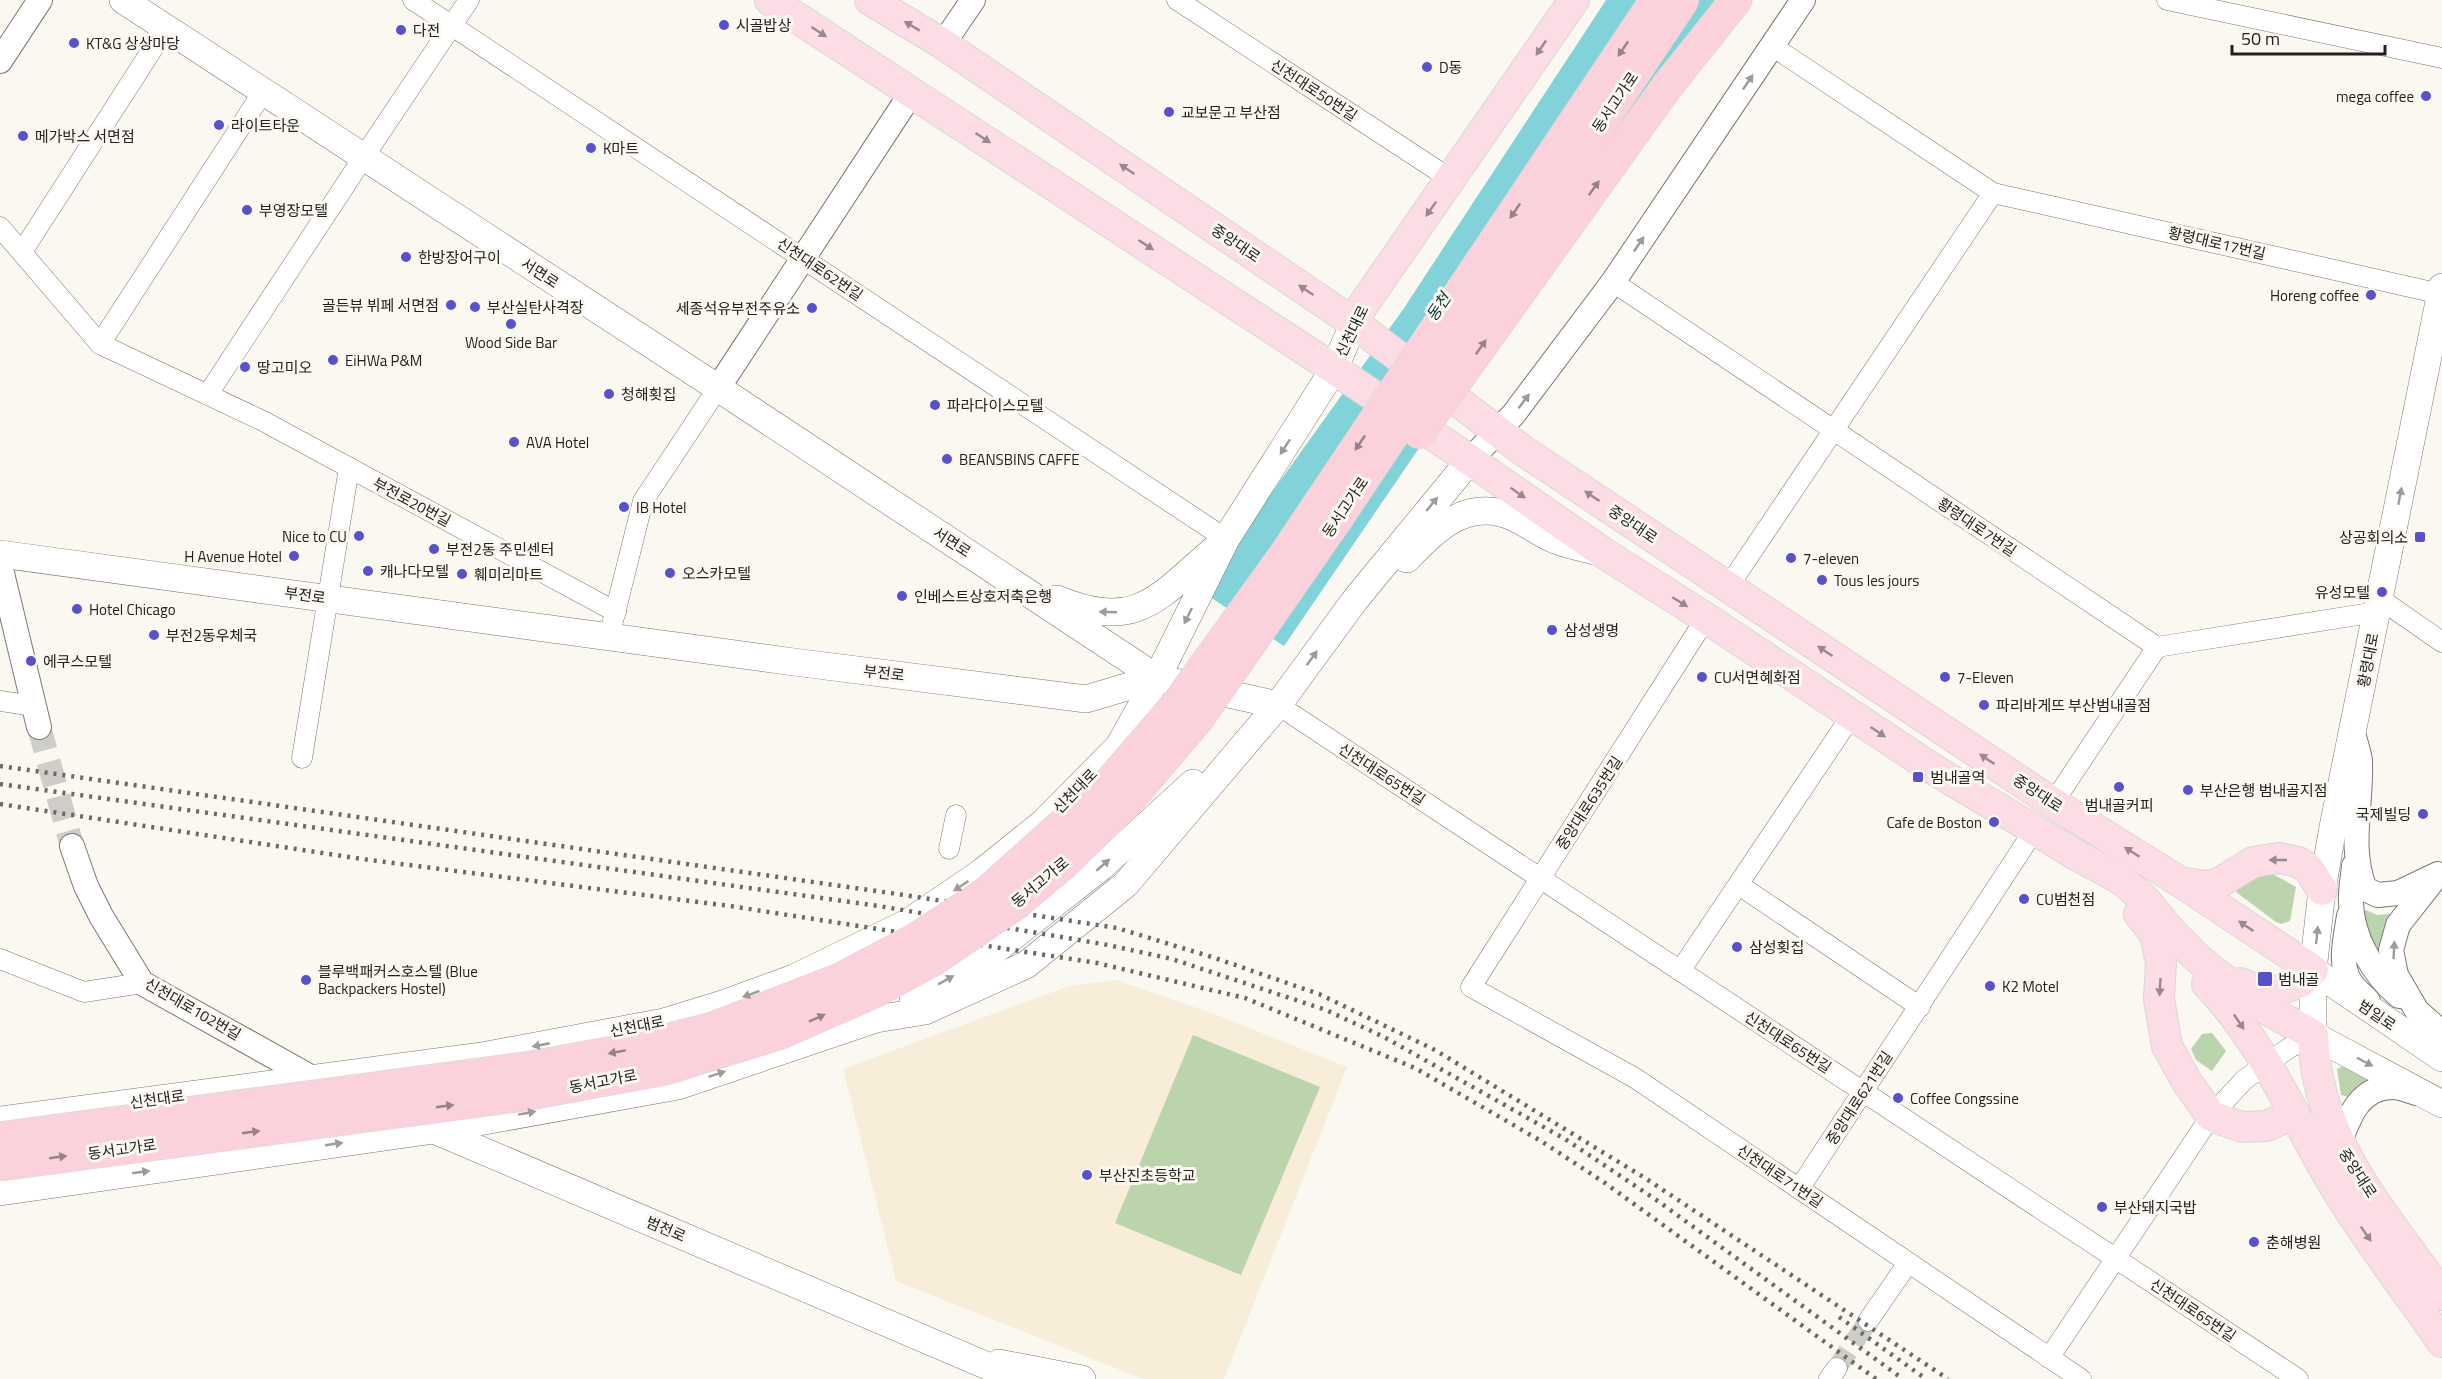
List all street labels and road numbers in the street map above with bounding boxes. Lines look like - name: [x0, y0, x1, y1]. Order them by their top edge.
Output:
- street label: 신천대로50번길: [1266, 53, 1362, 127]
- street label: 동서고가로: [1586, 67, 1644, 137]
- street label: 중앙대로: [1207, 218, 1265, 268]
- street label: 황령대로17번길: [2166, 221, 2268, 265]
- street label: 신천대로62번길: [772, 232, 868, 306]
- street label: 서면로: [516, 252, 564, 294]
- street label: 신천대로: [1330, 301, 1374, 361]
- street label: 부전로20번길: [369, 472, 455, 532]
- street label: 동서고가로: [1316, 472, 1374, 542]
- street label: 황령대로7번길: [1933, 492, 2021, 562]
- street label: 중앙대로: [1604, 499, 1662, 549]
- street label: 서면로: [928, 521, 976, 563]
- street label: 부전로: [283, 581, 327, 609]
- street label: 황령대로: [2351, 631, 2385, 689]
- street label: 부전로: [862, 659, 906, 687]
- street label: 신천대로65번길: [1334, 737, 1430, 811]
- street label: 중앙대로635번길: [1550, 751, 1628, 855]
- street label: 신천대로: [1048, 763, 1102, 819]
- street label: 중앙대로: [2009, 768, 2067, 818]
- street label: 동서고가로: [1006, 851, 1074, 913]
- street label: 신천대로102번길: [140, 972, 246, 1046]
- street label: 범일로: [2353, 994, 2401, 1036]
- street label: 신천대로65번길: [1740, 1005, 1836, 1079]
- street label: 신천대로: [608, 1009, 666, 1043]
- street label: 중앙대로621번길: [1820, 1046, 1898, 1150]
- street label: 동서고가로: [567, 1063, 639, 1099]
- street label: 신천대로: [128, 1084, 186, 1114]
- street label: 동서고가로: [86, 1133, 158, 1165]
- street label: 신천대로71번길: [1732, 1139, 1828, 1213]
- street label: 중앙대로: [2333, 1144, 2383, 1202]
- street label: 범천로: [642, 1210, 690, 1248]
- street label: 신천대로65번길: [2145, 1273, 2241, 1347]

